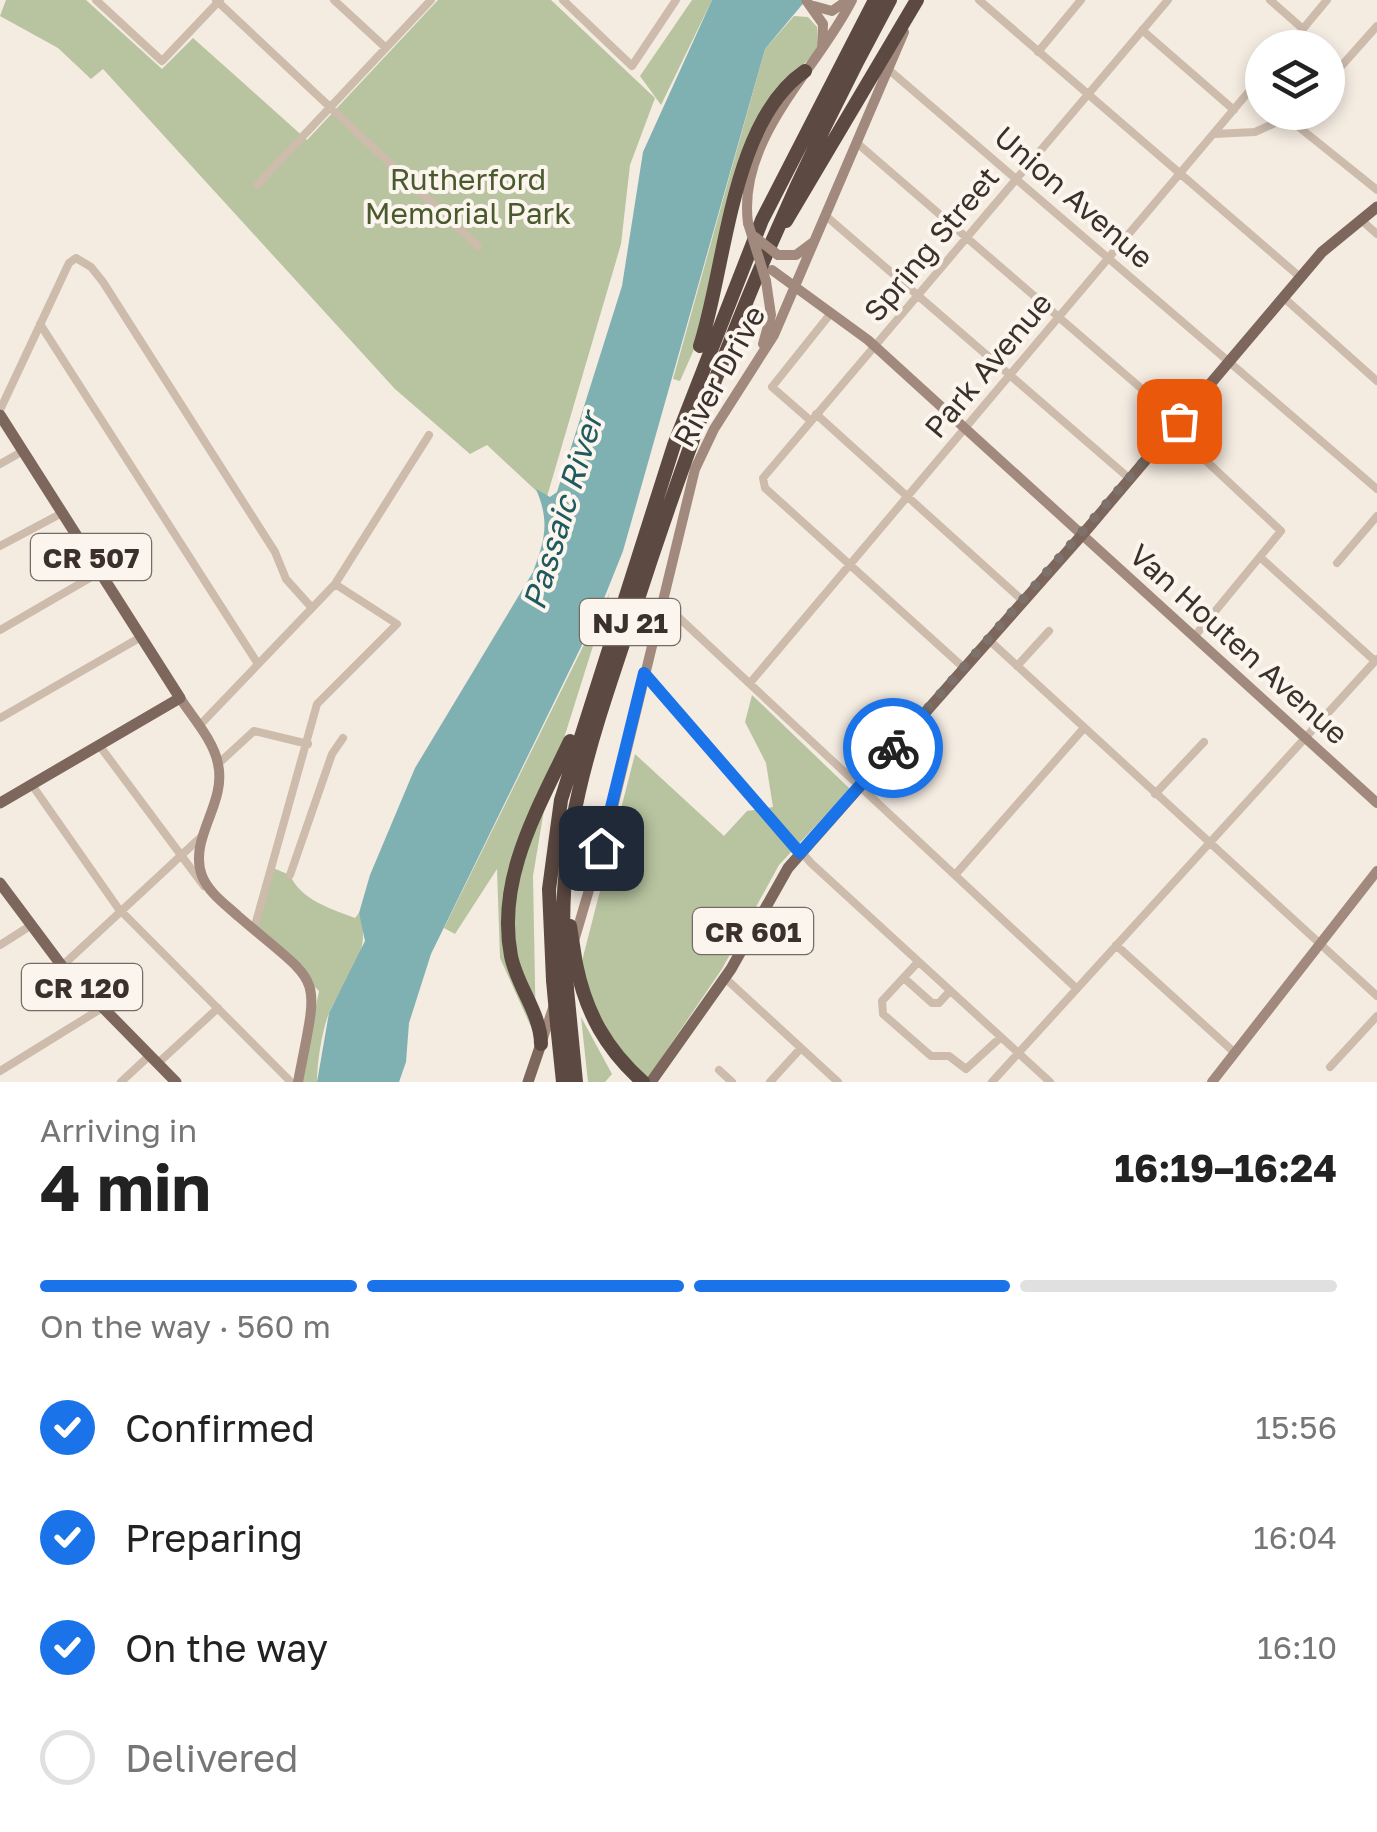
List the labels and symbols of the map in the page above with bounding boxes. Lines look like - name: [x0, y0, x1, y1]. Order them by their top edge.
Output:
- street label: Union Avenue: [987, 118, 1161, 276]
- street label: Spring Street: [856, 159, 1006, 329]
- park label: Rutherford Memorial Park: [365, 161, 571, 231]
- street label: Park Avenue: [917, 285, 1059, 445]
- street label: River Drive: [666, 299, 772, 453]
- pin: [1137, 379, 1222, 464]
- water label: Passaic River: [514, 404, 611, 614]
- road number: CR 507: [31, 534, 151, 580]
- street label: Van Houten Avenue: [1122, 536, 1356, 752]
- road number: NJ 21: [580, 599, 680, 645]
- courier: [843, 698, 943, 798]
- pin: [559, 806, 644, 891]
- road number: CR 601: [693, 908, 813, 954]
- road number: CR 120: [22, 964, 142, 1010]

